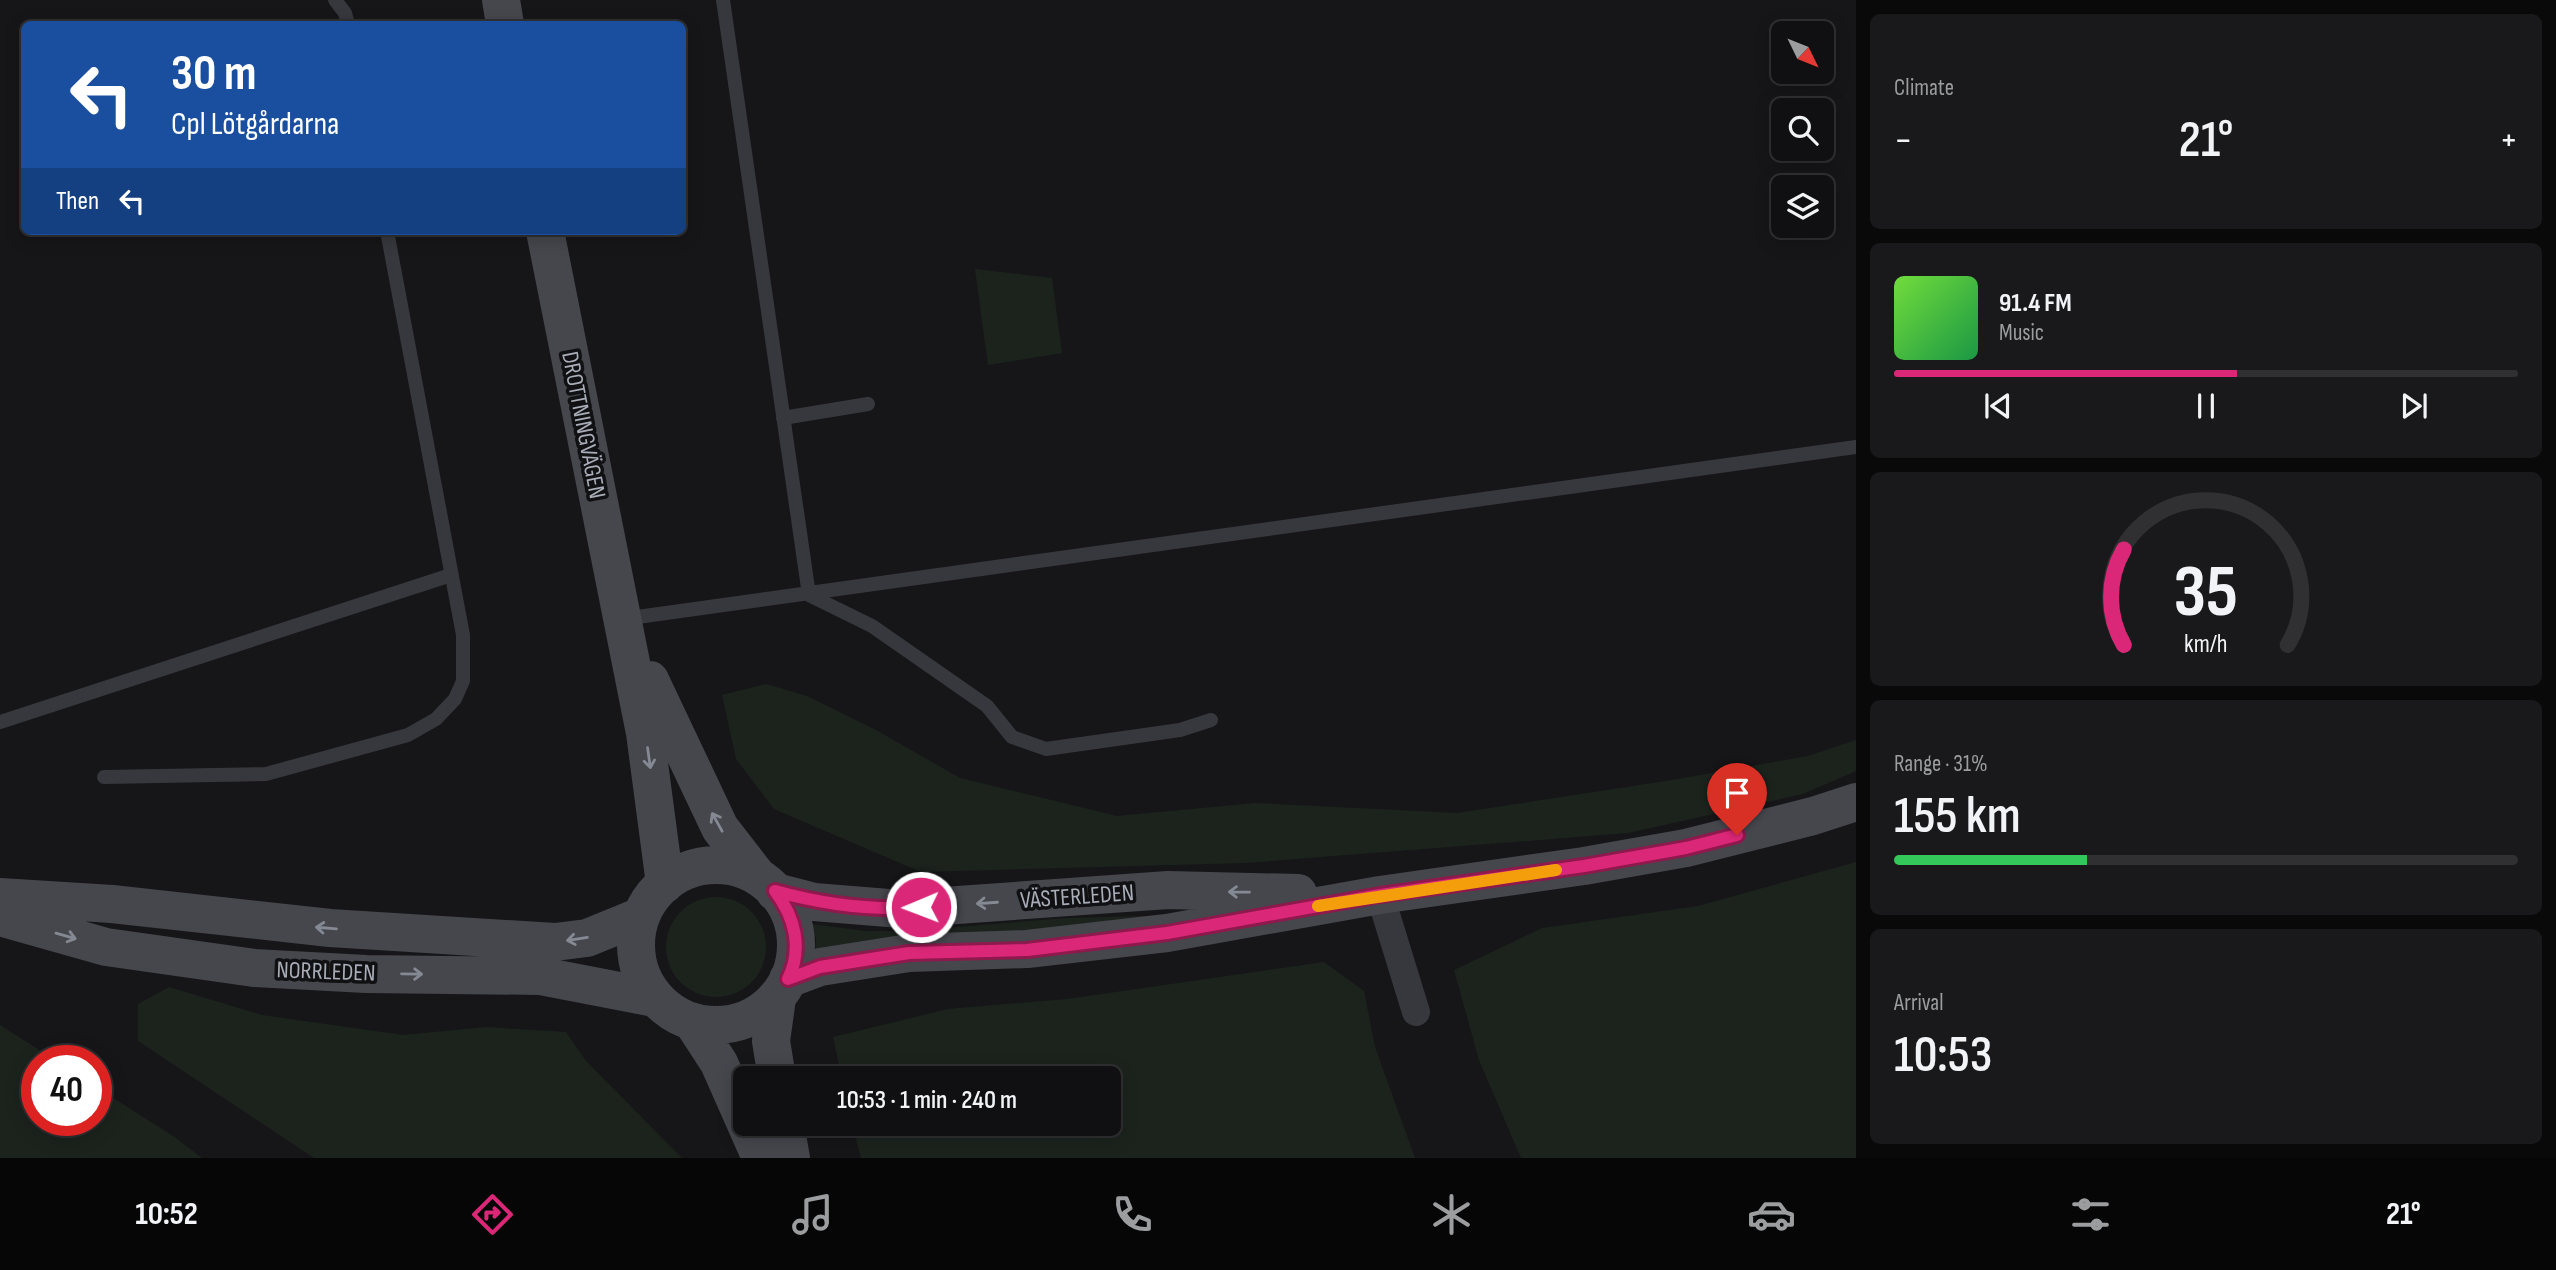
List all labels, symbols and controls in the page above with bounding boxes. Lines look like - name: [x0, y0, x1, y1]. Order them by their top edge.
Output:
- north arrow: [1771, 21, 1834, 84]
- map controls: [1771, 21, 1834, 238]
- text: 30 m: [171, 45, 256, 104]
- icon: left: [56, 49, 147, 140]
- text: Climate: [1894, 74, 1954, 102]
- button: search: [1771, 98, 1834, 161]
- text: Cpl Lötgårdarna: [171, 105, 339, 144]
- text: 21°: [2179, 109, 2233, 172]
- text: −: [1894, 118, 1913, 163]
- text: +: [2499, 118, 2518, 163]
- button: layers: [1771, 175, 1834, 238]
- icon: left: [113, 182, 151, 220]
- text: Then: [56, 186, 99, 217]
- text: 91.4 FM: [1999, 288, 2072, 319]
- text: Music: [1999, 319, 2044, 347]
- street label: DROTTNINGVÄGEN: [555, 349, 612, 501]
- icon: previous: [1979, 387, 2017, 425]
- icon: pause: [2187, 387, 2225, 425]
- icon: next: [2395, 387, 2433, 425]
- text: 35: [2174, 549, 2238, 637]
- text: km/h: [2184, 629, 2228, 660]
- one-way arrow: [643, 747, 656, 769]
- text: Range · 31%: [1894, 750, 1988, 778]
- pin: [1707, 763, 1767, 835]
- icon: arrive: [1718, 774, 1756, 812]
- text: 155 km: [1894, 785, 2021, 848]
- one-way arrow: [710, 812, 724, 833]
- position arrow: [884, 870, 958, 944]
- street label: VÄSTERLEDEN: [1019, 878, 1135, 915]
- one-way arrow: [1227, 885, 1250, 898]
- one-way arrow: [976, 897, 999, 910]
- one-way arrow: [315, 921, 338, 934]
- one-way arrow: [54, 930, 76, 943]
- one-way arrow: [567, 933, 589, 946]
- street label: NORRLEDEN: [276, 955, 376, 988]
- one-way arrow: [401, 967, 424, 981]
- text: Arrival: [1894, 989, 1943, 1017]
- text: 10:53: [1894, 1024, 1992, 1087]
- speed limit sign: 40: [21, 1045, 112, 1136]
- text: 10:53 · 1 min · 240 m: [837, 1085, 1017, 1116]
- icon: directions: [468, 1190, 517, 1239]
- icon: music: [788, 1190, 837, 1239]
- icon: phone: [1108, 1190, 1157, 1239]
- icon: climate: [1427, 1190, 1476, 1239]
- icon: car: [1747, 1190, 1796, 1239]
- icon: filters: [2066, 1190, 2115, 1239]
- text: 10:52: [135, 1195, 198, 1234]
- text: 21°: [2386, 1195, 2421, 1234]

